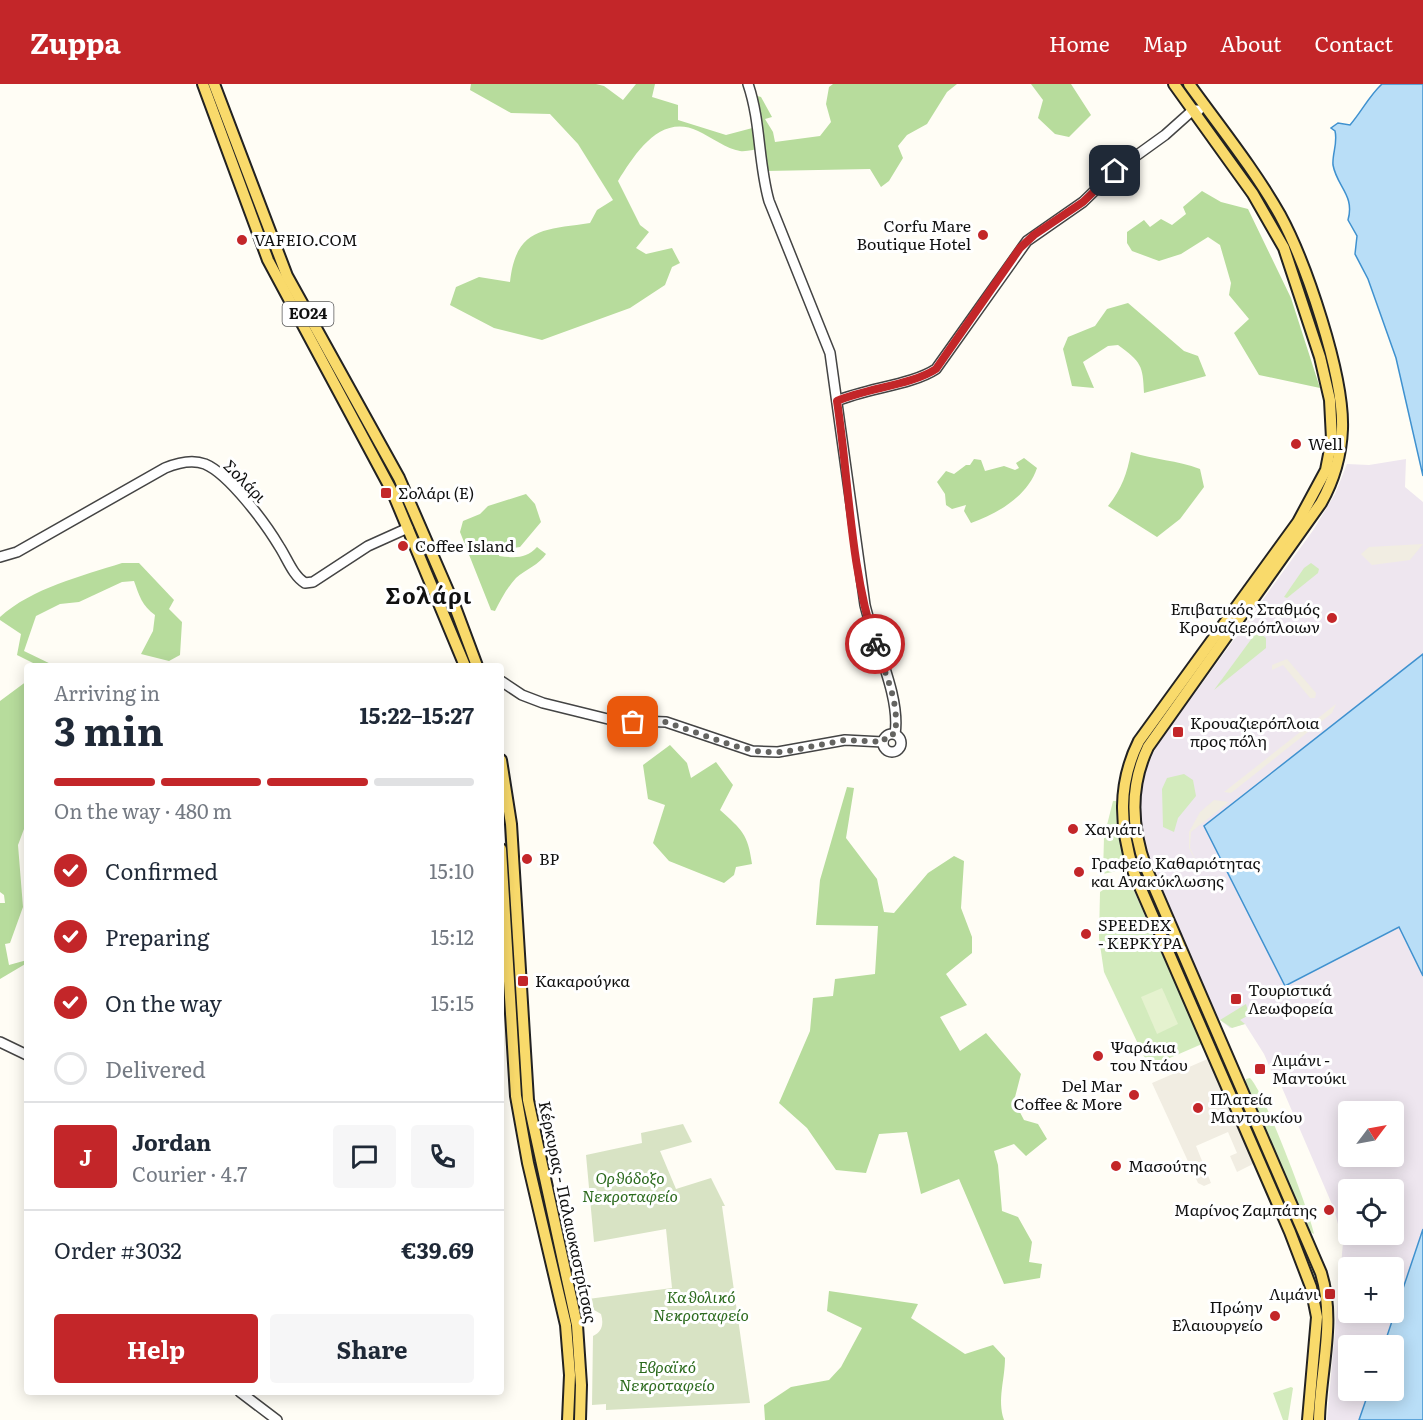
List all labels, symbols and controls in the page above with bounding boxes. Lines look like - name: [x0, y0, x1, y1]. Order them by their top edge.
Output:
- text: Zuppa: [30, 21, 121, 63]
- text: Home: [1049, 27, 1110, 58]
- text: Map: [1143, 27, 1187, 58]
- text: About: [1220, 27, 1282, 58]
- text: Contact: [1315, 27, 1393, 58]
- pin: [1089, 145, 1140, 196]
- icon: home: [1098, 154, 1131, 187]
- place label: Corfu Mare Boutique Hotel: [856, 213, 971, 255]
- place label: VAFEIO.COM: [254, 227, 357, 251]
- marker: Corfu Mare Boutique Hotel: [976, 228, 990, 242]
- marker: VAFEIO.COM: [235, 233, 249, 247]
- road number: ΕΟ24: [282, 302, 334, 326]
- place label: Well: [1308, 431, 1343, 455]
- marker: Well: [1289, 437, 1303, 451]
- street label: Σολάρι: [219, 453, 273, 507]
- place label: Σολάρι (E): [398, 480, 474, 504]
- marker: Σολάρι (E): [379, 486, 393, 500]
- place label: Coffee Island: [415, 533, 515, 557]
- marker: Coffee Island: [396, 539, 410, 553]
- district label: Σολάρι: [385, 578, 473, 611]
- place label: Επιβατικός Σταθμός Κρουαζιερόπλοιων: [1170, 596, 1320, 638]
- marker: Επιβατικός Σταθμός Κρουαζιερόπλοιων: [1325, 611, 1339, 625]
- courier: [845, 614, 905, 674]
- icon: bike: [859, 628, 892, 661]
- text: Arriving in: [54, 677, 160, 707]
- pin: [607, 696, 658, 747]
- text: 15:22–15:27: [359, 698, 474, 731]
- text: 3 min: [54, 700, 164, 758]
- icon: bag: [616, 705, 649, 738]
- place label: Κρουαζιερόπλοια προς πόλη: [1190, 710, 1320, 752]
- marker: Κρουαζιερόπλοια προς πόλη: [1171, 725, 1185, 739]
- text: On the way · 480 m: [54, 795, 232, 825]
- place label: Χαγιάτι: [1085, 816, 1142, 840]
- marker: Χαγιάτι: [1066, 822, 1080, 836]
- place label: BP: [539, 846, 560, 870]
- place label: Γραφείο Καθαριότητας και Ανακύκλωσης: [1091, 850, 1261, 892]
- marker: BP: [520, 852, 534, 866]
- icon: check: [54, 854, 87, 887]
- text: Confirmed: [105, 854, 218, 887]
- text: 15:10: [429, 855, 474, 885]
- marker: Γραφείο Καθαριότητας και Ανακύκλωσης: [1072, 865, 1086, 879]
- place label: SPEEDEX - ΚΕΡΚΥΡΑ: [1098, 912, 1183, 954]
- icon: check: [54, 920, 87, 953]
- text: Preparing: [105, 920, 209, 953]
- text: 15:12: [431, 921, 474, 951]
- marker: SPEEDEX - ΚΕΡΚΥΡΑ: [1079, 927, 1093, 941]
- place label: Κακαρούγκα: [535, 968, 630, 992]
- marker: Κακαρούγκα: [516, 974, 530, 988]
- place label: Τουριστικά Λεωφορεία: [1248, 977, 1333, 1019]
- icon: check: [54, 986, 87, 1019]
- text: On the way: [105, 986, 222, 1019]
- text: 15:15: [431, 987, 474, 1017]
- marker: Τουριστικά Λεωφορεία: [1229, 992, 1243, 1006]
- place label: Ψαράκια του Ντάου: [1110, 1034, 1188, 1076]
- place label: Λιμάνι - Μαντούκι: [1272, 1047, 1347, 1089]
- marker: Ψαράκια του Ντάου: [1091, 1049, 1105, 1063]
- text: Delivered: [105, 1052, 206, 1085]
- marker: Λιμάνι - Μαντούκι: [1253, 1062, 1267, 1076]
- place label: Del Mar Coffee & More: [1013, 1073, 1122, 1115]
- place label: Πλατεία Μαντουκίου: [1210, 1086, 1302, 1128]
- marker: Del Mar Coffee & More: [1127, 1088, 1141, 1102]
- street label: Κέρκυρας - Παλαιοκαστρίτσας: [534, 1099, 604, 1325]
- marker: Πλατεία Μαντουκίου: [1191, 1101, 1205, 1115]
- north arrow: [1338, 1101, 1404, 1167]
- map controls: [1338, 1101, 1404, 1401]
- text: Jordan: [132, 1125, 211, 1158]
- button: chat: [333, 1125, 396, 1188]
- button: phone: [411, 1125, 474, 1188]
- text: J: [79, 1140, 92, 1173]
- place label: Μασούτης: [1128, 1153, 1207, 1177]
- text: Courier · 4.7: [132, 1158, 247, 1188]
- marker: Μασούτης: [1109, 1159, 1123, 1173]
- park label: Ορθόδοξο Νεκροταφείο: [582, 1165, 678, 1207]
- button: locate: [1338, 1179, 1404, 1245]
- place label: Μαρίνος Ζαμπάτης: [1174, 1197, 1317, 1221]
- marker: Μαρίνος Ζαμπάτης: [1322, 1203, 1336, 1217]
- text: Order #3032: [54, 1233, 182, 1266]
- text: €39.69: [401, 1233, 474, 1266]
- button: +: [1338, 1257, 1404, 1323]
- place label: Λιμάνι: [1269, 1281, 1318, 1305]
- park label: Καθολικό Νεκροταφείο: [653, 1284, 749, 1326]
- marker: Λιμάνι: [1323, 1287, 1337, 1301]
- place label: Πρώην Ελαιουργείο: [1172, 1294, 1263, 1336]
- marker: Πρώην Ελαιουργείο: [1268, 1309, 1282, 1323]
- button: Help: [54, 1314, 258, 1383]
- button: Share: [270, 1314, 474, 1383]
- button: −: [1338, 1335, 1404, 1401]
- park label: Εβραϊκό Νεκροταφείο: [619, 1354, 715, 1396]

